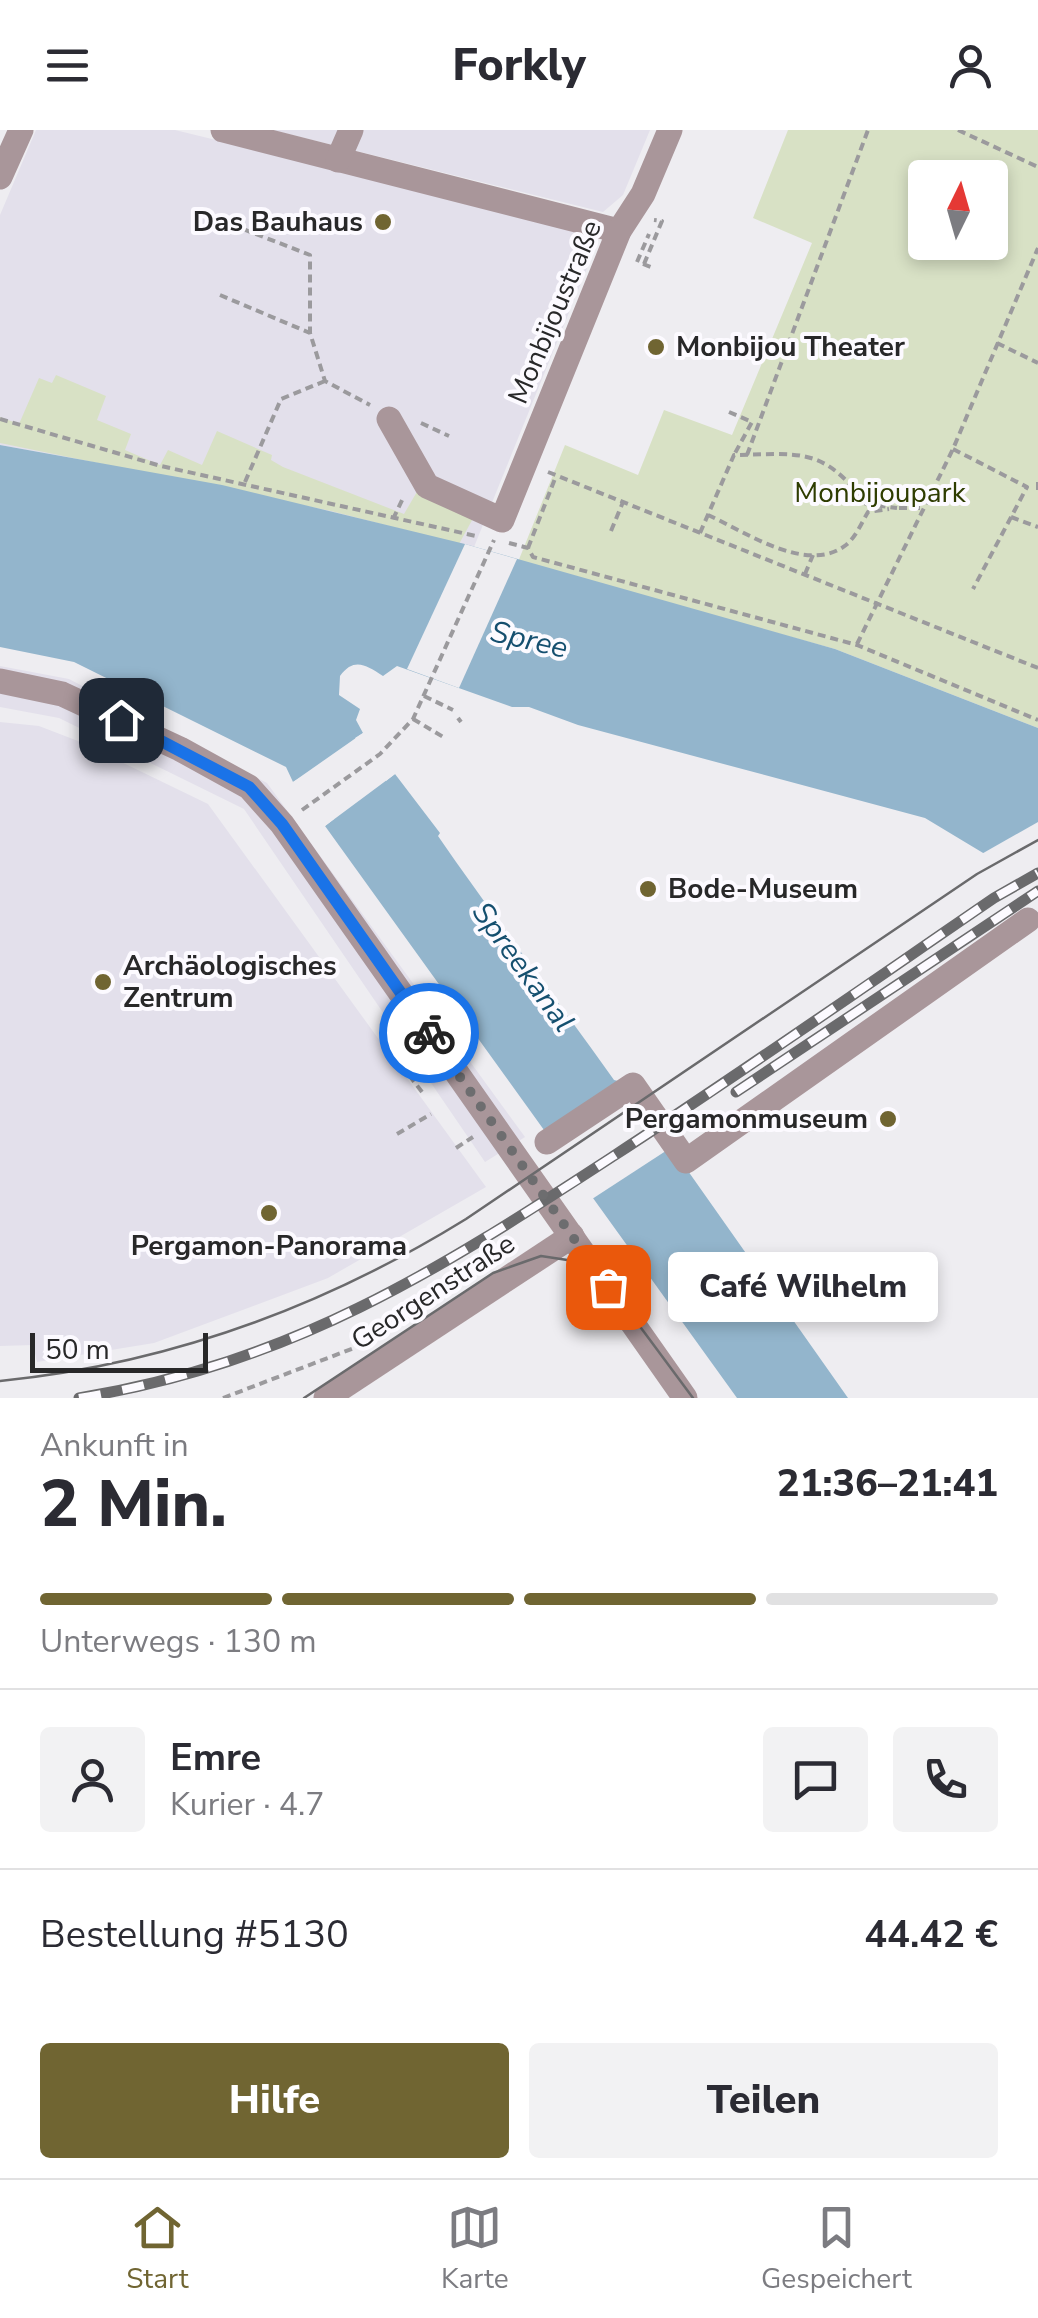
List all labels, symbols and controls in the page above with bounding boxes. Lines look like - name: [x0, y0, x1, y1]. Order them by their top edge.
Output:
- text: Forkly: [452, 35, 586, 96]
- icon: menu: [40, 38, 95, 93]
- icon: person: [943, 38, 998, 93]
- north arrow: [908, 160, 1008, 260]
- map controls: [908, 160, 1008, 260]
- place label: Das Bauhaus: [193, 203, 363, 241]
- marker: Das Bauhaus: [372, 211, 394, 233]
- street label: Monbijoustraße: [499, 214, 611, 410]
- place label: Monbijou Theater: [676, 328, 905, 366]
- marker: Monbijou Theater: [645, 336, 667, 358]
- park label: Monbijoupark: [794, 474, 967, 512]
- water label: Spree: [486, 611, 572, 669]
- pin: [79, 678, 164, 763]
- icon: home: [94, 693, 149, 748]
- place label: Bode-Museum: [668, 870, 858, 908]
- marker: Bode-Museum: [637, 878, 659, 900]
- water label: Spreekanal: [462, 894, 584, 1040]
- place label: Archäologisches Zentrum: [123, 947, 337, 1017]
- marker: Archäologisches Zentrum: [92, 971, 114, 993]
- courier: [379, 983, 479, 1083]
- icon: bike: [402, 1006, 457, 1061]
- place label: Pergamonmuseum: [625, 1100, 868, 1138]
- marker: Pergamonmuseum: [877, 1108, 899, 1130]
- marker: Pergamon-Panorama: [258, 1202, 280, 1224]
- street label: Georgenstraße: [344, 1225, 522, 1359]
- place label: Pergamon-Panorama: [131, 1227, 407, 1265]
- pin: [566, 1245, 651, 1330]
- callout: Café Wilhelm: [668, 1252, 938, 1322]
- icon: bag: [581, 1260, 636, 1315]
- text: Café Wilhelm: [699, 1265, 907, 1308]
- scale bar: [30, 1328, 208, 1372]
- text: 50 m: [45, 1331, 110, 1369]
- text: Ankunft in: [40, 1424, 189, 1467]
- text: 21:36–21:41: [777, 1458, 998, 1509]
- text: 2 Min.: [40, 1460, 227, 1549]
- text: Unterwegs · 130 m: [40, 1620, 317, 1663]
- button: person: [40, 1727, 145, 1832]
- button: chat: [763, 1727, 868, 1832]
- button: phone: [893, 1727, 998, 1832]
- text: Emre: [170, 1732, 261, 1783]
- text: Kurier · 4.7: [170, 1783, 324, 1826]
- text: Bestellung #5130: [40, 1909, 349, 1960]
- text: 44.42 €: [864, 1909, 998, 1960]
- button: Hilfe: [40, 2043, 509, 2158]
- button: Teilen: [529, 2043, 998, 2158]
- tab: Start: [126, 2200, 189, 2298]
- tab: Karte: [441, 2200, 509, 2298]
- tab: Gespeichert: [761, 2200, 912, 2298]

